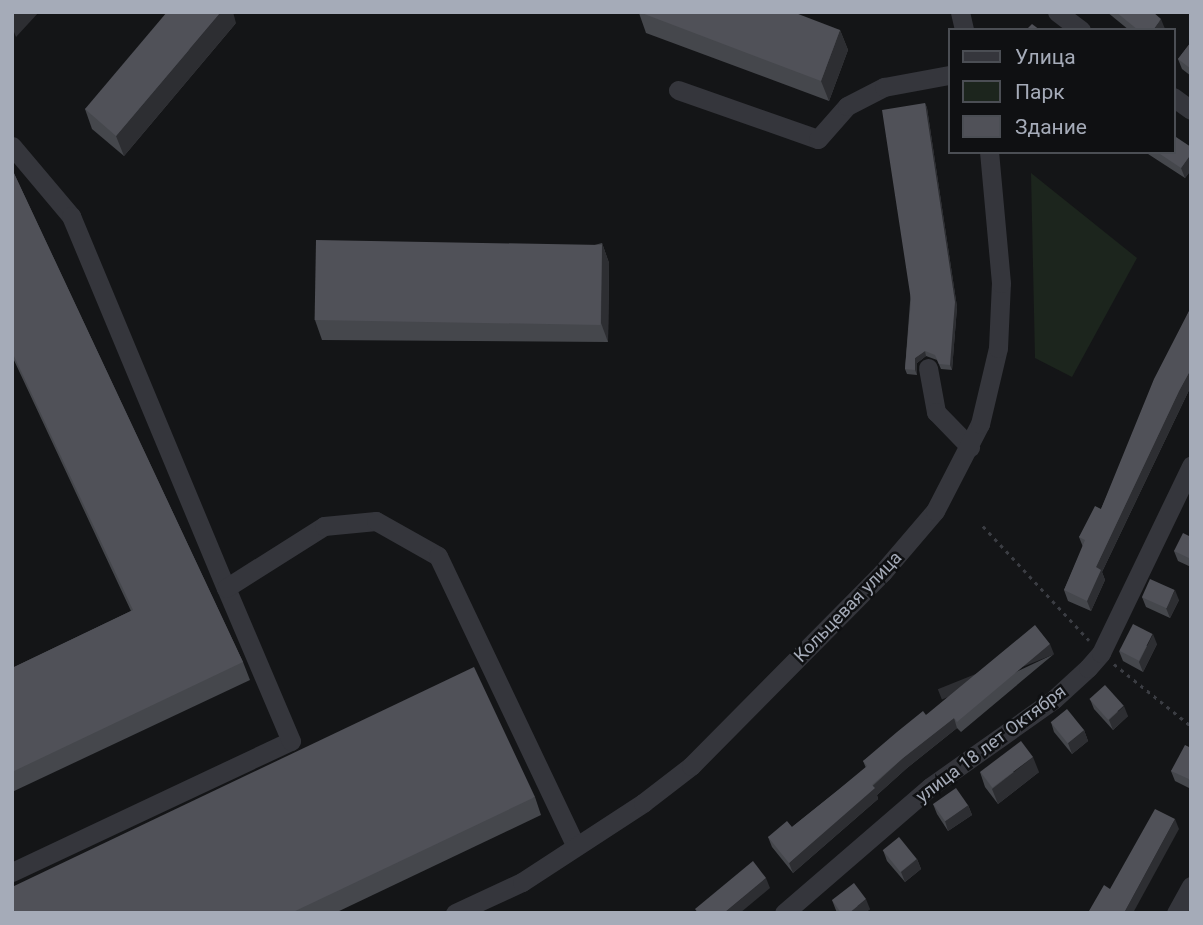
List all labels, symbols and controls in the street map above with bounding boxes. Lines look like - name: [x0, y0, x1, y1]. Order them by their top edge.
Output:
- legend: [948, 28, 1175, 154]
- text: Улица: [1015, 45, 1076, 69]
- text: Парк: [1015, 80, 1065, 104]
- text: Здание: [1015, 115, 1087, 139]
- street label: Кольцевая улица: [790, 547, 906, 667]
- street label: улица 18 лет Октября: [912, 681, 1070, 807]

